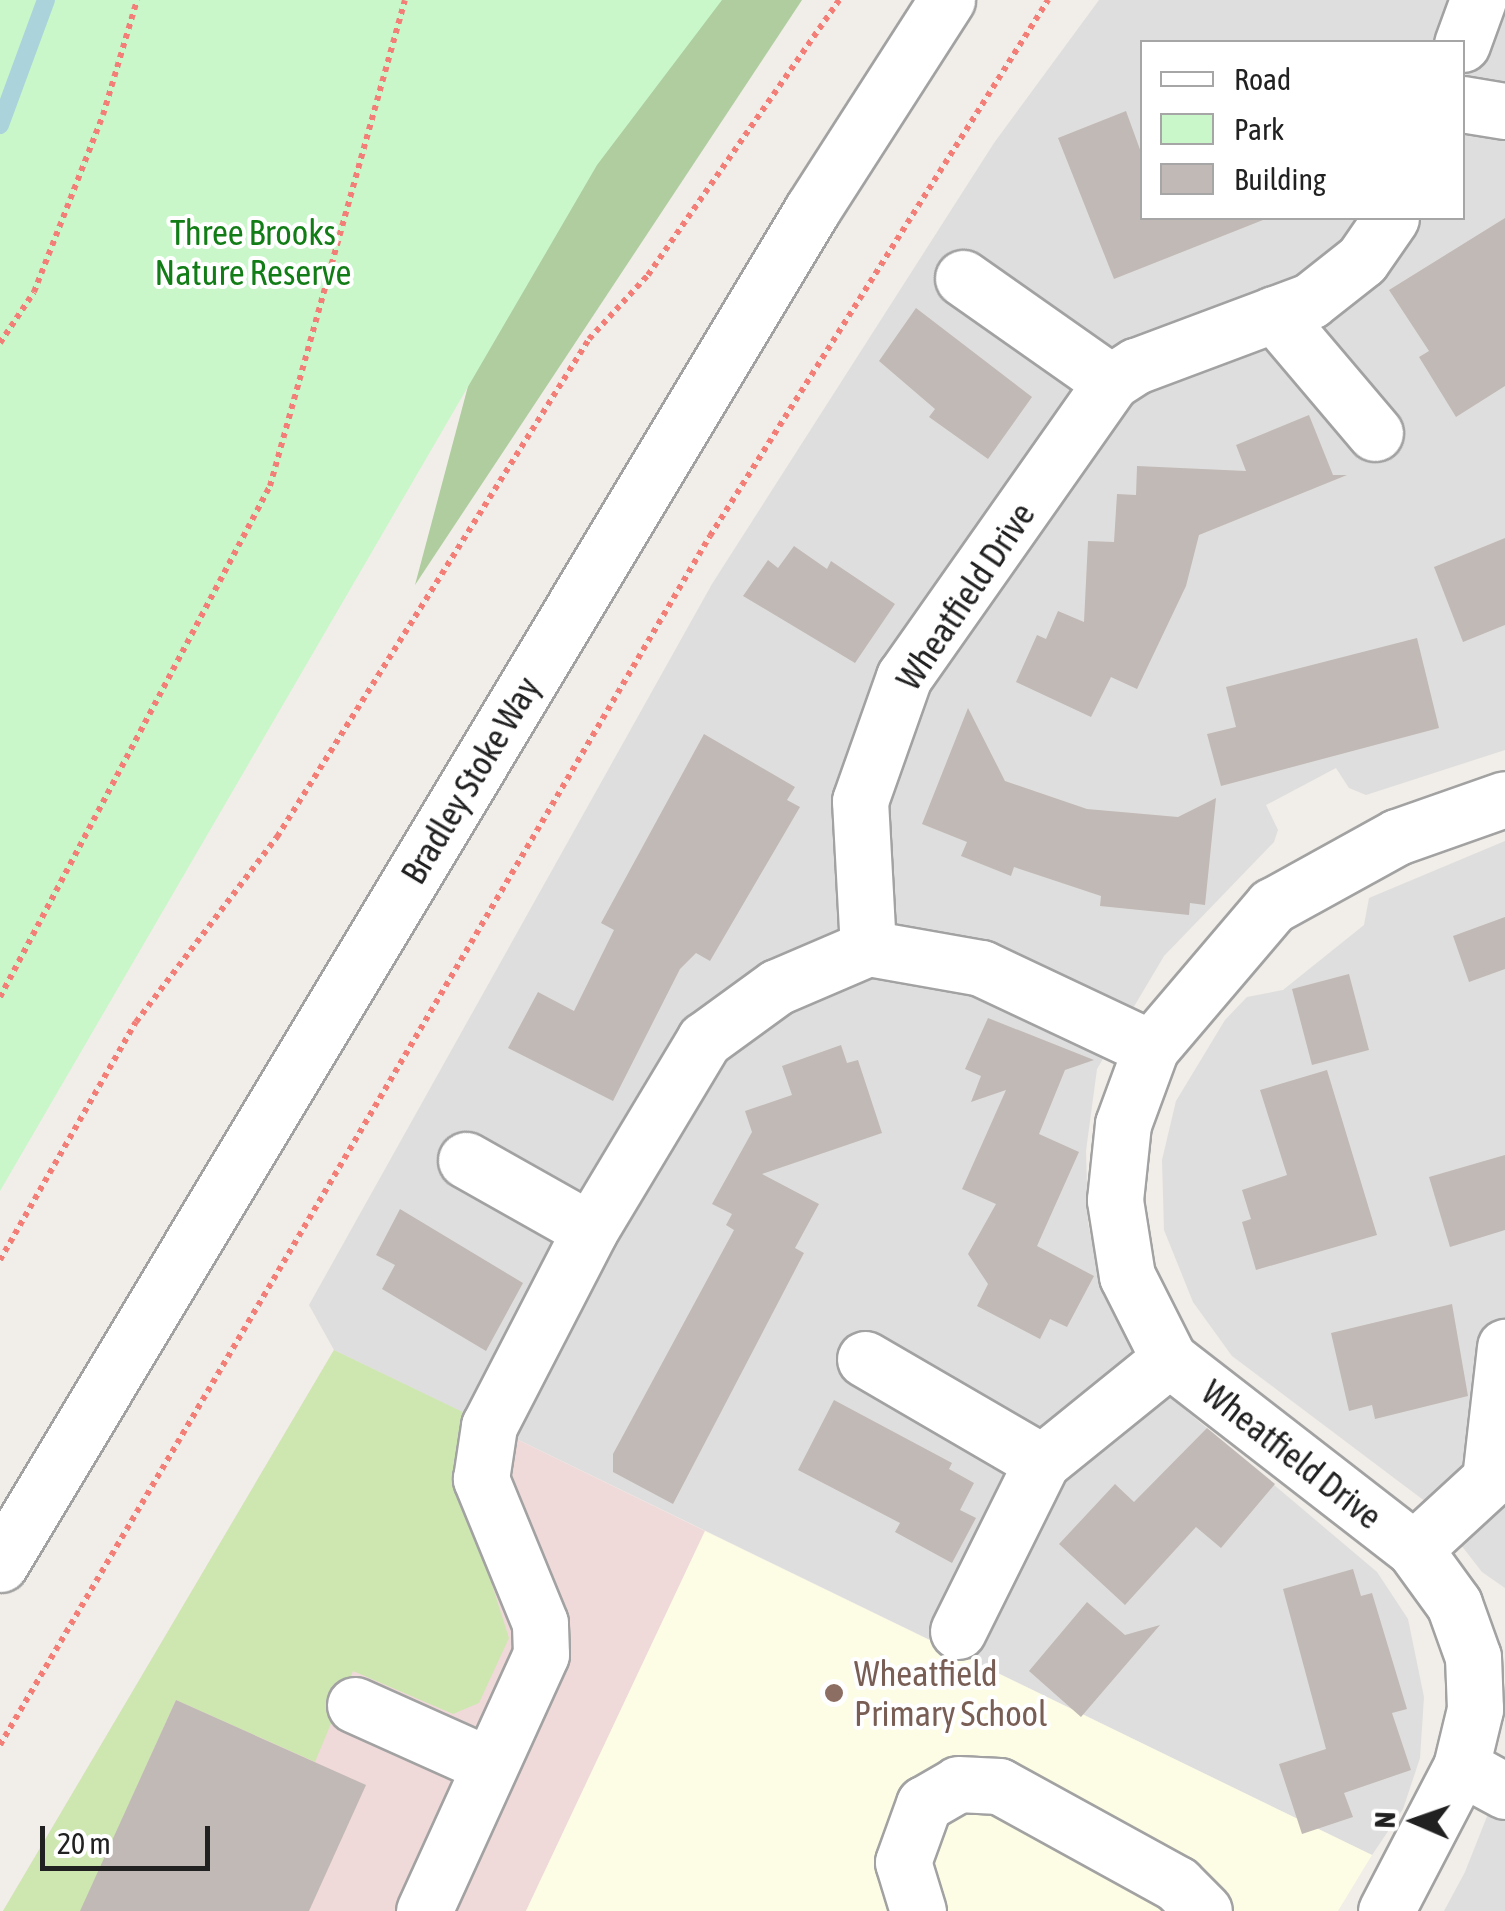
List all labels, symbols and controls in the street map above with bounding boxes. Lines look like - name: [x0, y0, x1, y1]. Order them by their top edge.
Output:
- legend: [1140, 40, 1465, 220]
- text: Road: [1234, 62, 1291, 96]
- text: Park: [1234, 112, 1284, 146]
- text: Building: [1234, 162, 1326, 196]
- park label: Three Brooks Nature Reserve: [155, 211, 351, 293]
- street label: Wheatfield Drive: [887, 495, 1043, 697]
- street label: Bradley Stoke Way: [392, 669, 548, 891]
- street label: Wheatfield Drive: [1194, 1371, 1390, 1537]
- place label: Wheatfield Primary School: [854, 1652, 1047, 1734]
- marker: Wheatfield Primary School: [823, 1682, 845, 1704]
- north arrow: [1365, 1771, 1465, 1871]
- scale bar: [45, 1806, 215, 1868]
- text: N: [1369, 1811, 1401, 1829]
- text: 20 m: [57, 1826, 111, 1860]

